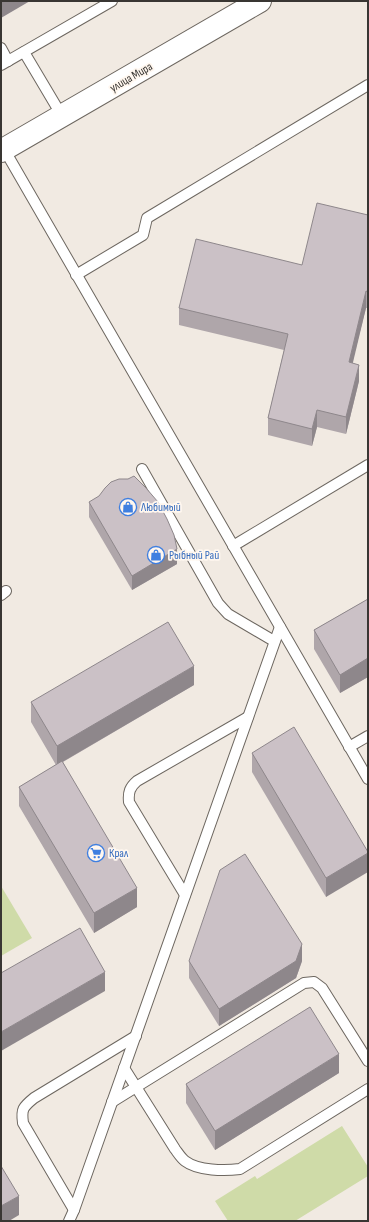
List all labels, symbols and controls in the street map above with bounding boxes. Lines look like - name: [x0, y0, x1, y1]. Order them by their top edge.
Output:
- street label: улица Мира: [107, 59, 156, 96]
- shop icon: Любимый: [118, 497, 138, 517]
- place label: Любимый: [140, 500, 181, 515]
- shop icon: Рыбный Рай: [146, 545, 166, 565]
- place label: Рыбный Рай: [169, 548, 219, 563]
- supermarket icon: Крал: [86, 843, 106, 863]
- place label: Крал: [109, 846, 129, 861]

